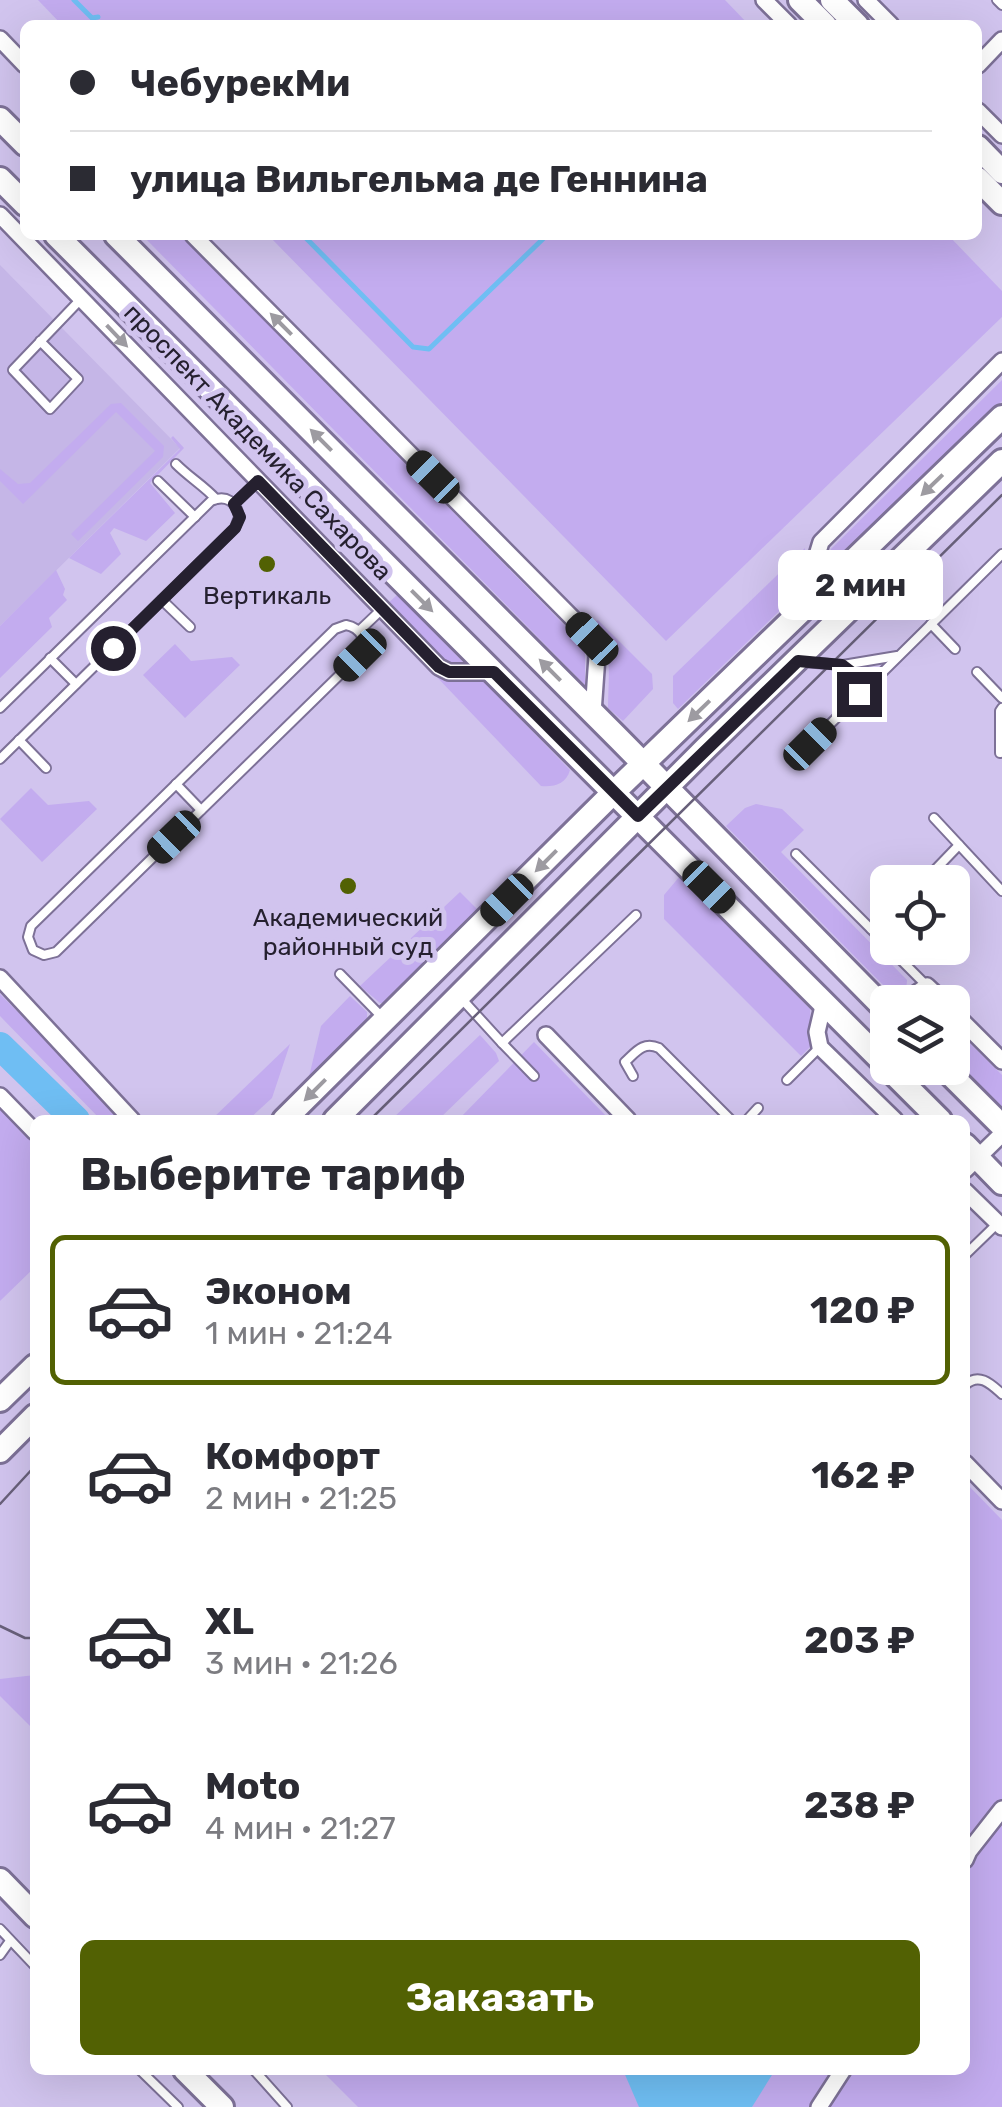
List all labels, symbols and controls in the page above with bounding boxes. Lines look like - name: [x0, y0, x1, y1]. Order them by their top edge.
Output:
- text: ЧебурекМи: [130, 60, 350, 106]
- text: улица Вильгельма де Геннина: [130, 156, 708, 202]
- street label: проспект Академика Сахарова: [118, 298, 398, 586]
- one-way arrow: [270, 313, 294, 337]
- one-way arrow: [104, 323, 128, 347]
- one-way arrow: [309, 429, 333, 453]
- car: [401, 445, 465, 509]
- one-way arrow: [921, 473, 945, 496]
- callout: 2 мин: [776, 549, 942, 619]
- marker: Вертикаль: [256, 553, 278, 575]
- text: 2 мин: [815, 566, 906, 604]
- place label: Вертикаль: [203, 581, 331, 610]
- one-way arrow: [410, 589, 434, 612]
- car: [560, 607, 624, 671]
- car: [328, 623, 392, 687]
- route start: [91, 626, 136, 671]
- one-way arrow: [539, 659, 563, 683]
- route end: [837, 672, 882, 717]
- one-way arrow: [688, 699, 712, 722]
- car: [778, 712, 842, 776]
- car: [142, 805, 206, 869]
- one-way arrow: [534, 849, 558, 873]
- car: [677, 855, 741, 919]
- map controls: [870, 865, 970, 1085]
- button: locate: [870, 865, 970, 965]
- car: [475, 868, 539, 932]
- marker: Академический районный суд: [337, 875, 359, 897]
- place label: Академический районный суд: [253, 903, 443, 961]
- button: layers: [870, 985, 970, 1085]
- one-way arrow: [303, 1078, 327, 1101]
- text: Выберите тариф: [80, 1148, 466, 1201]
- icon: car: [85, 1265, 175, 1355]
- text: Эконом: [205, 1268, 352, 1314]
- text: 120 ₽: [810, 1287, 915, 1333]
- text: 1 мин · 21:24: [205, 1314, 393, 1352]
- icon: car: [85, 1430, 175, 1520]
- text: Комфорт: [205, 1433, 380, 1479]
- text: 162 ₽: [811, 1452, 915, 1498]
- text: 2 мин · 21:25: [205, 1479, 397, 1517]
- icon: car: [85, 1595, 175, 1685]
- text: XL: [205, 1598, 254, 1644]
- text: 203 ₽: [804, 1617, 915, 1663]
- text: 3 мин · 21:26: [205, 1644, 398, 1682]
- icon: car: [85, 1760, 175, 1850]
- text: Moto: [205, 1763, 301, 1809]
- text: 238 ₽: [804, 1782, 915, 1828]
- text: 4 мин · 21:27: [205, 1809, 396, 1847]
- button: Заказать: [80, 1940, 920, 2055]

